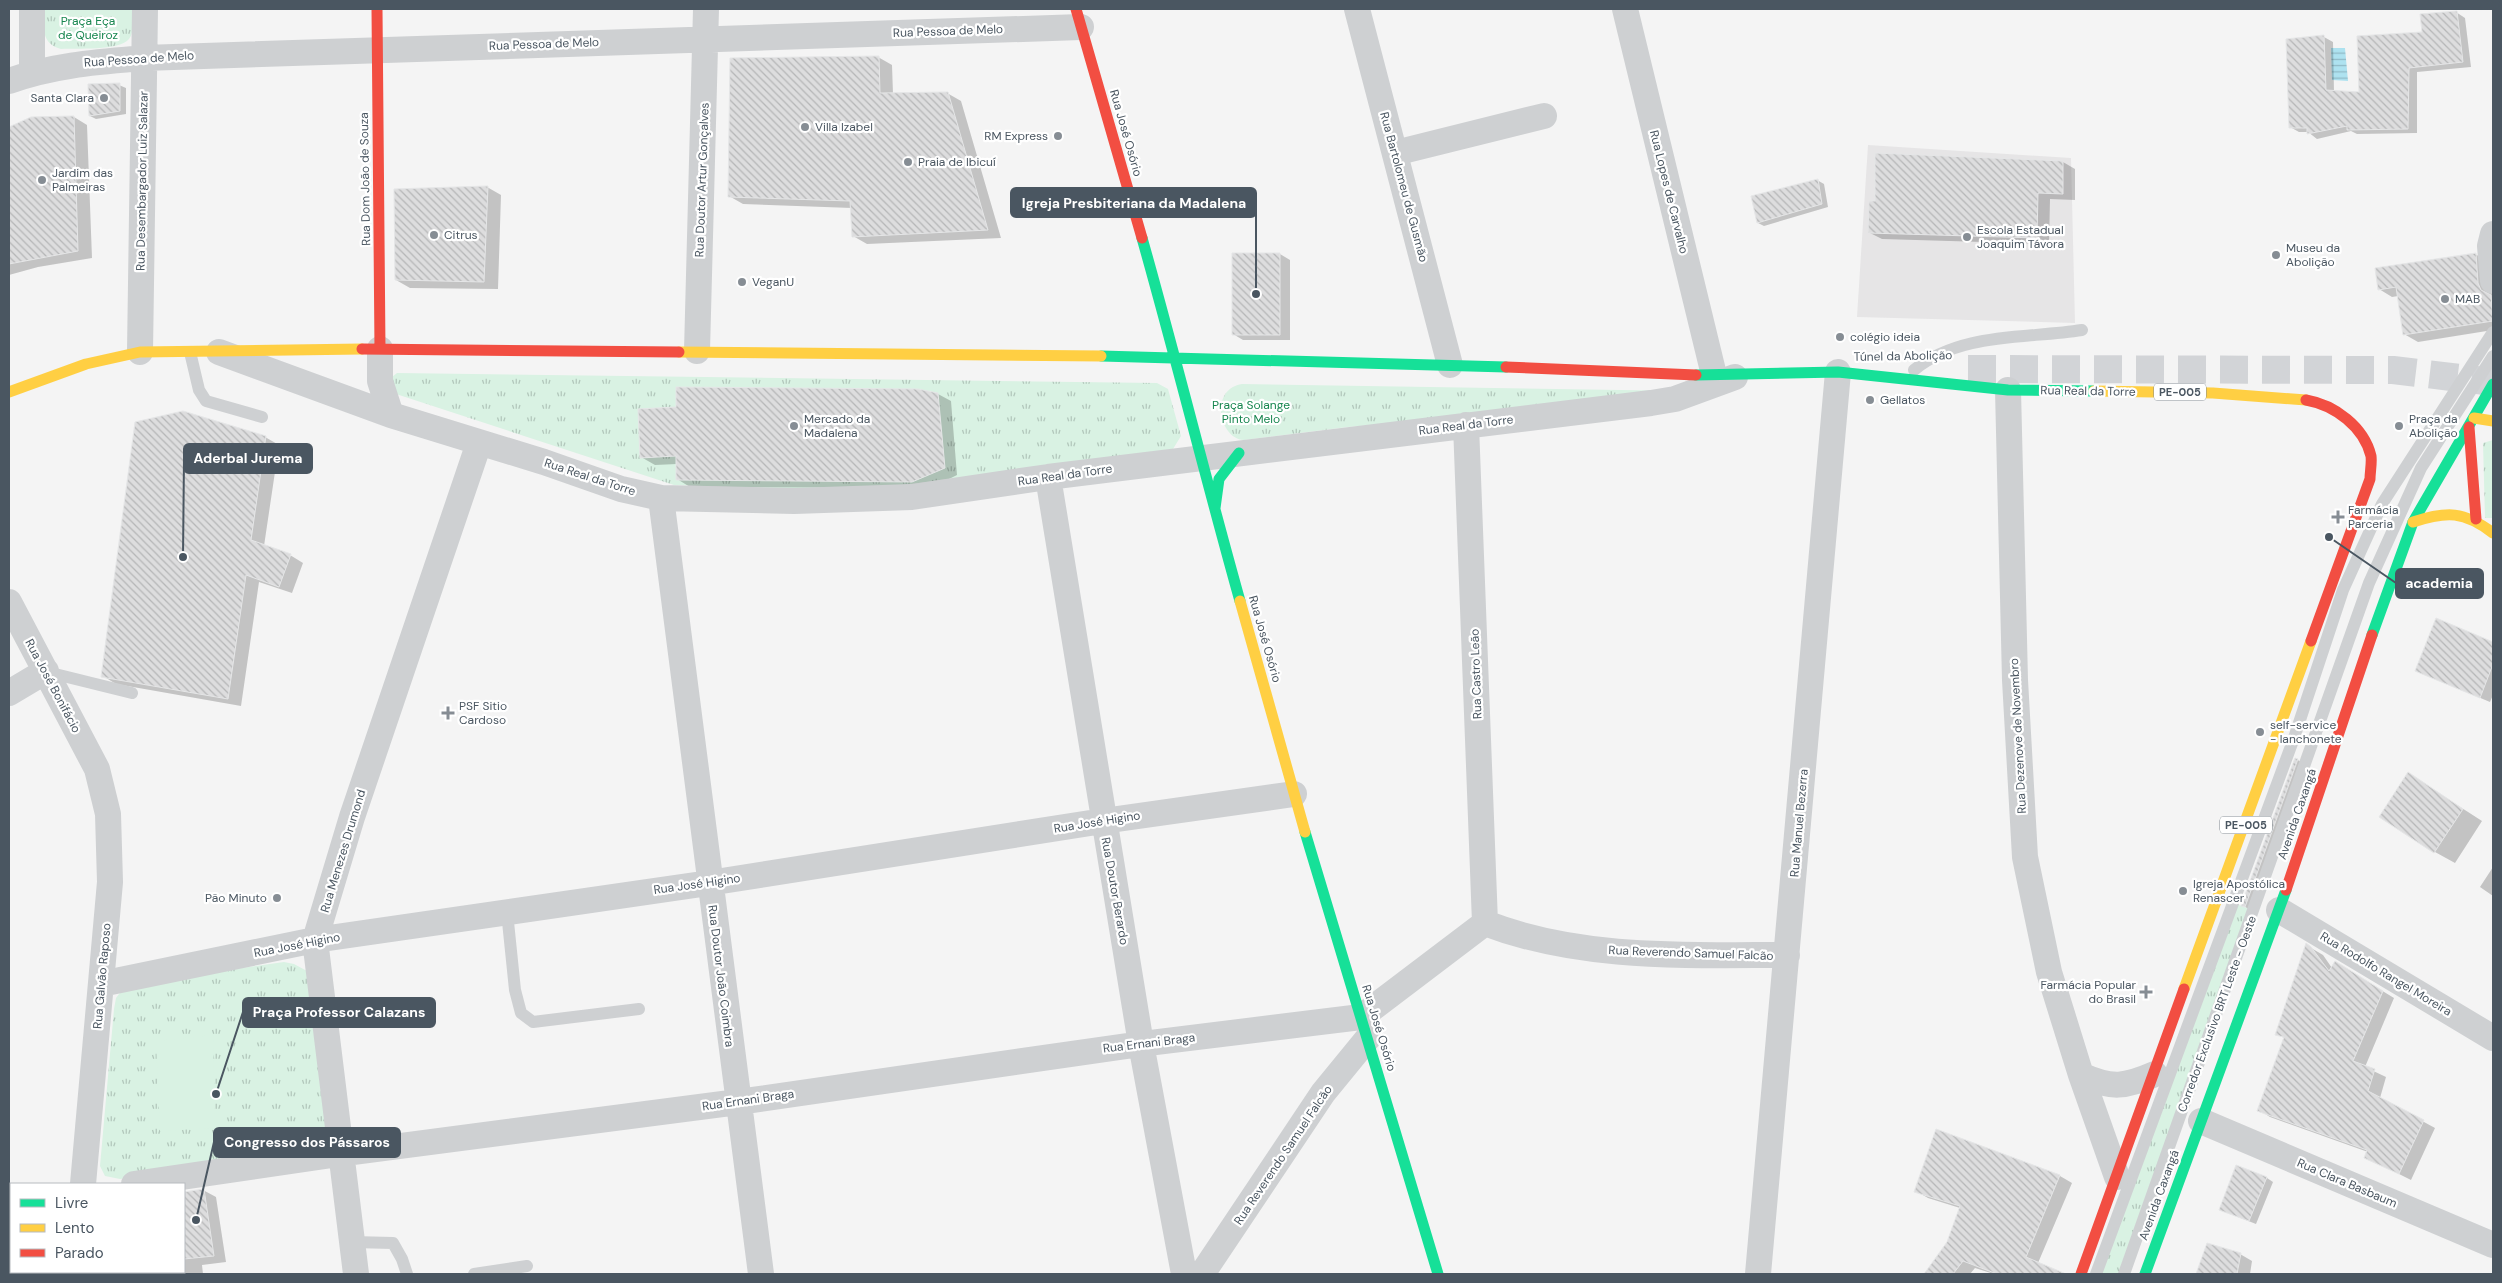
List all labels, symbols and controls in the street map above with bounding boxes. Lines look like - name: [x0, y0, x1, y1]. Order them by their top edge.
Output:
- park label: Praça Eça de Queiroz: [58, 13, 118, 43]
- street label: Rua Pessoa de Melo: [893, 21, 1003, 41]
- street label: Rua Pessoa de Melo: [489, 34, 599, 54]
- street label: Rua Pessoa de Melo: [83, 47, 195, 71]
- street label: Rua José Osório: [1106, 88, 1146, 178]
- place label: Santa Clara: [30, 90, 94, 106]
- street label: Rua Desembargador Luiz Salazar: [132, 90, 152, 271]
- marker: Santa Clara: [98, 92, 110, 104]
- street label: Rua Doutor Artur Gonçalves: [691, 102, 713, 258]
- street label: Rua Bartolomeu de Gusmão: [1376, 110, 1432, 264]
- street label: Rua Dom João de Souza: [356, 112, 374, 246]
- place label: Villa Izabel: [815, 119, 873, 135]
- marker: Villa Izabel: [799, 121, 811, 133]
- place label: RM Express: [984, 128, 1048, 144]
- street label: Rua Lopes de Carvalho: [1646, 129, 1692, 255]
- marker: RM Express: [1052, 130, 1064, 142]
- place label: Praia de Ibicuí: [918, 154, 996, 170]
- marker: Praia de Ibicuí: [902, 156, 914, 168]
- place label: Jardim das Palmeiras: [52, 165, 113, 195]
- marker: Jardim das Palmeiras: [36, 174, 48, 186]
- callout: Igreja Presbiteriana da Madalena: [1011, 188, 1256, 217]
- text: Igreja Presbiteriana da Madalena: [1022, 194, 1246, 212]
- place label: Escola Estadual Joaquim Távora: [1977, 222, 2064, 252]
- place label: Citrus: [444, 227, 478, 243]
- marker: Citrus: [428, 229, 440, 241]
- marker: Escola Estadual Joaquim Távora: [1961, 231, 1973, 243]
- place label: Museu da Abolição: [2286, 240, 2340, 270]
- marker: Museu da Abolição: [2270, 249, 2282, 261]
- place label: VeganU: [752, 274, 794, 290]
- marker: VeganU: [736, 276, 748, 288]
- place label: MAB: [2455, 291, 2480, 307]
- marker: MAB: [2439, 293, 2451, 305]
- place label: colégio ideia: [1850, 329, 1920, 345]
- marker: colégio ideia: [1834, 331, 1846, 343]
- street label: Túnel da Abolição: [1854, 347, 1952, 365]
- street label: Rua Real da Torre: [2040, 382, 2136, 400]
- road number: PE-005: [2154, 384, 2206, 401]
- place label: Gellatos: [1880, 392, 1925, 408]
- marker: Gellatos: [1864, 394, 1876, 406]
- park label: Praça Solange Pinto Melo: [1212, 397, 1290, 427]
- place label: Mercado da Madalena: [804, 411, 870, 441]
- street label: Rua Real da Torre: [1418, 411, 1514, 439]
- place label: Praça da Abolição: [2409, 411, 2458, 441]
- marker: Mercado da Madalena: [788, 420, 800, 432]
- marker: Praça da Abolição: [2393, 420, 2405, 432]
- callout: Aderbal Jurema: [184, 444, 312, 473]
- text: Aderbal Jurema: [194, 449, 302, 467]
- street label: Rua Real da Torre: [542, 455, 638, 499]
- street label: Rua Real da Torre: [1017, 460, 1113, 490]
- place label: Farmácia Parceria: [2348, 502, 2398, 532]
- marker: Farmácia Parceria: [2332, 511, 2344, 523]
- callout: academia: [2396, 569, 2483, 598]
- text: academia: [2405, 574, 2473, 592]
- street label: Rua José Osório: [1245, 594, 1285, 684]
- street label: Rua Castro Leão: [1466, 629, 1486, 719]
- street label: Rua José Bonifácio: [21, 636, 85, 736]
- street label: Rua Dezenove de Novembro: [2006, 658, 2030, 814]
- place label: PSF Sitio Cardoso: [459, 698, 507, 728]
- marker: PSF Sitio Cardoso: [441, 706, 455, 720]
- place label: self-service - lanchonete: [2270, 717, 2342, 747]
- marker: self-service - lanchonete: [2254, 726, 2266, 738]
- street label: Avenida Caxangá: [2274, 767, 2320, 861]
- street label: Rua Manuel Bezerra: [1786, 768, 1812, 878]
- street label: Rua Menezes Drumond: [317, 788, 369, 914]
- street label: Rua José Higino: [1053, 807, 1141, 837]
- road number: PE-005: [2220, 816, 2272, 834]
- street label: Rua Doutor Berardo: [1098, 836, 1132, 946]
- street label: Rua José Higino: [653, 870, 741, 898]
- place label: Igreja Apostólica Renascer: [2193, 876, 2285, 906]
- marker: Igreja Apostólica Renascer: [2177, 885, 2189, 897]
- place label: Pão Minuto: [205, 890, 267, 906]
- marker: Pão Minuto: [271, 892, 283, 904]
- street label: Rua Doutor João Coimbra: [704, 904, 738, 1048]
- street label: Corredor Exclusivo BRT Leste - Oeste: [2174, 913, 2260, 1114]
- street label: Rua Galvão Raposo: [89, 922, 115, 1030]
- street label: Rua Rodolfo Rangel Moreira: [2317, 928, 2455, 1020]
- street label: Rua José Higino: [253, 929, 341, 961]
- street label: Rua Reverendo Samuel Falcão: [1608, 942, 1774, 964]
- place label: Farmácia Popular do Brasil: [2041, 977, 2137, 1007]
- street label: Rua José Osório: [1358, 983, 1400, 1073]
- marker: Farmácia Popular do Brasil: [2140, 986, 2152, 998]
- callout: Praça Professor Calazans: [243, 998, 435, 1027]
- text: Praça Professor Calazans: [253, 1003, 425, 1021]
- street label: Rua Ernani Braga: [1102, 1029, 1196, 1057]
- street label: Rua Reverendo Samuel Falcão: [1230, 1082, 1336, 1228]
- street label: Rua Ernani Braga: [701, 1086, 795, 1114]
- callout: Congresso dos Pássaros: [214, 1128, 400, 1157]
- text: Congresso dos Pássaros: [224, 1133, 390, 1151]
- street label: Avenida Caxangá: [2135, 1148, 2183, 1242]
- street label: Rua Clara Basbaum: [2295, 1155, 2399, 1211]
- legend: [10, 1183, 185, 1273]
- text: Livre: [55, 1193, 88, 1213]
- text: Lento: [55, 1218, 94, 1238]
- text: Parado: [55, 1243, 104, 1263]

